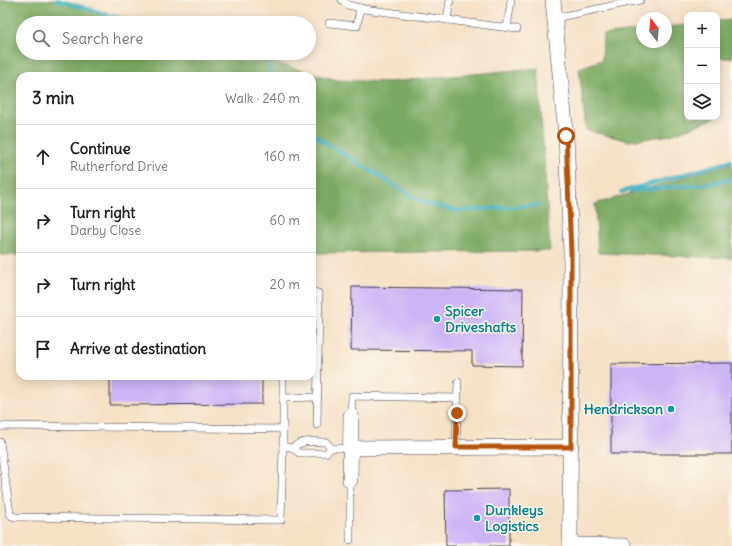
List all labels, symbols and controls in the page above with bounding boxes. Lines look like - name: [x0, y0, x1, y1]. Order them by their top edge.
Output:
- north arrow: [636, 12, 672, 48]
- map controls: [684, 12, 720, 120]
- button: +: [684, 12, 720, 48]
- search box: [16, 16, 316, 60]
- icon: search: [30, 27, 52, 49]
- text: Search here: [62, 29, 143, 48]
- button: −: [684, 48, 720, 84]
- button: layers: [684, 84, 720, 120]
- text: 3 min: [32, 87, 74, 109]
- text: Walk · 240 m: [225, 90, 300, 107]
- route start: [557, 127, 575, 145]
- text: Continue: [70, 139, 131, 158]
- icon: ahead: [32, 146, 54, 168]
- text: 160 m: [264, 148, 300, 165]
- text: Rutherford Drive: [70, 158, 168, 175]
- text: Turn right: [70, 203, 135, 222]
- icon: right: [32, 210, 54, 232]
- text: 60 m: [269, 212, 300, 229]
- text: Darby Close: [70, 222, 141, 239]
- icon: right: [32, 274, 54, 296]
- text: Turn right: [70, 275, 135, 294]
- text: 20 m: [270, 276, 300, 293]
- place label: Spicer Driveshafts: [445, 302, 517, 336]
- marker: Spicer Driveshafts: [432, 314, 442, 324]
- icon: arrive: [32, 338, 54, 360]
- text: Arrive at destination: [70, 339, 206, 358]
- place label: Hendrickson: [584, 400, 663, 418]
- route end: [448, 404, 466, 422]
- marker: Hendrickson: [666, 404, 676, 414]
- place label: Dunkleys Logistics: [485, 501, 544, 535]
- marker: Dunkleys Logistics: [472, 513, 482, 523]

